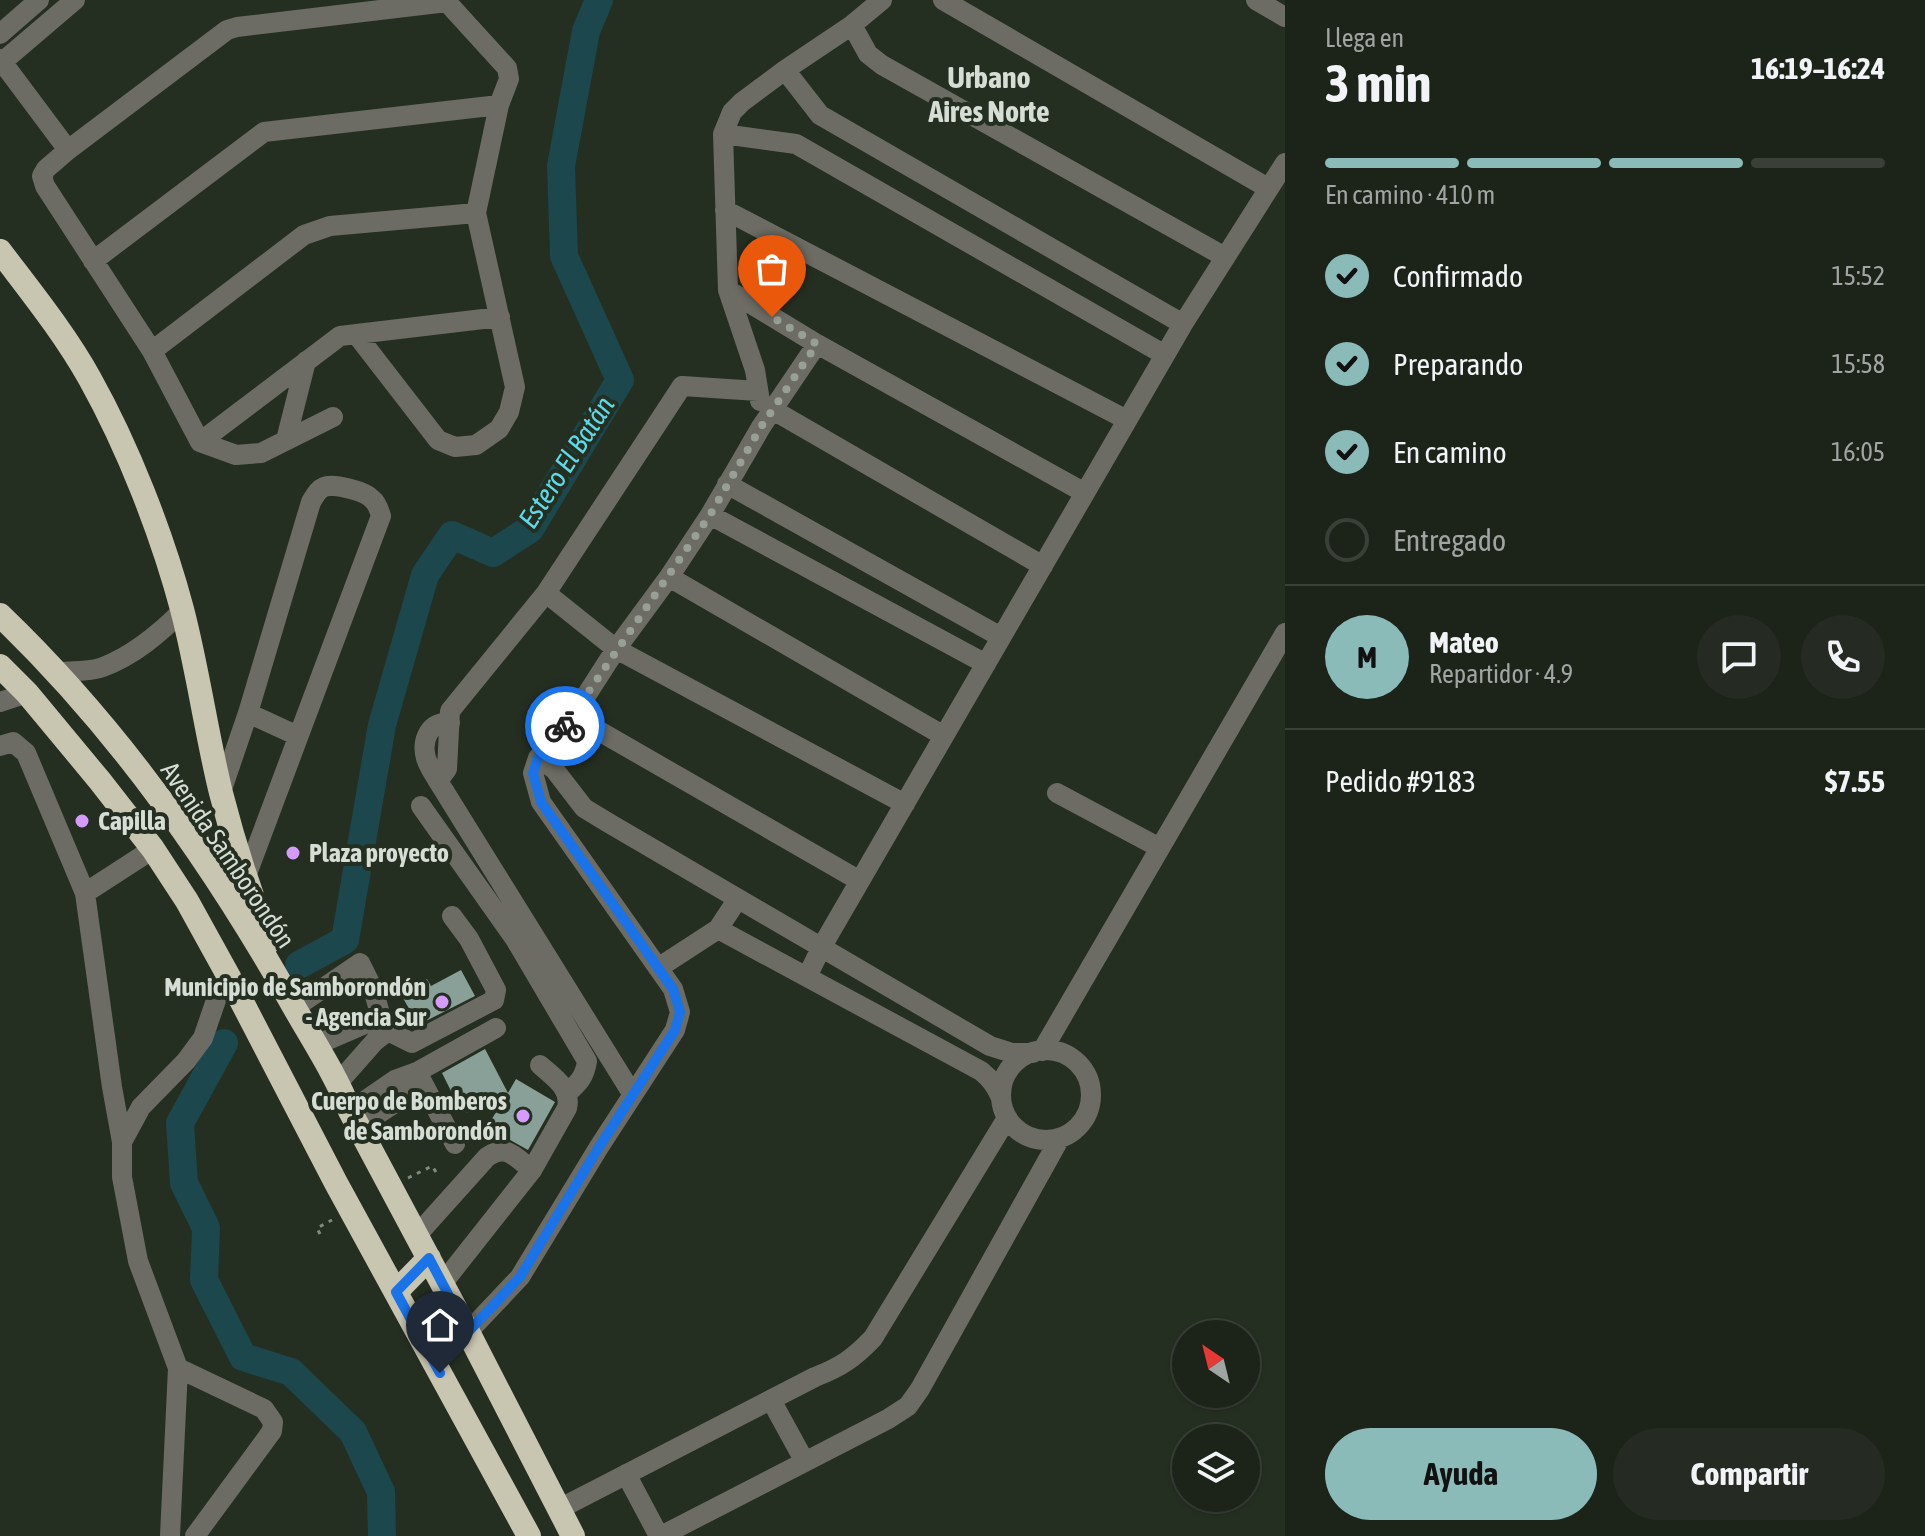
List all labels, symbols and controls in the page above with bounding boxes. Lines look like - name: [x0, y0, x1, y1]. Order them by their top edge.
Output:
- text: Llega en: [1325, 23, 1404, 53]
- text: 16:19–16:24: [1751, 51, 1885, 85]
- text: 3 min: [1325, 53, 1431, 113]
- district label: Urbano Aires Norte: [927, 60, 1050, 128]
- text: En camino · 410 m: [1325, 180, 1495, 210]
- pin: [738, 235, 806, 317]
- icon: bag: [750, 247, 794, 291]
- icon: check: [1325, 254, 1369, 298]
- text: Confirmado: [1393, 259, 1523, 293]
- text: 15:52: [1831, 261, 1885, 291]
- icon: check: [1325, 342, 1369, 386]
- text: Preparando: [1393, 347, 1523, 381]
- text: 15:58: [1831, 349, 1885, 379]
- water label: Estero El Batán: [512, 390, 621, 534]
- icon: check: [1325, 430, 1369, 474]
- text: En camino: [1393, 435, 1507, 469]
- text: 16:05: [1831, 437, 1885, 467]
- text: Entregado: [1393, 523, 1506, 557]
- button: chat: [1697, 615, 1781, 699]
- button: phone: [1801, 615, 1885, 699]
- text: Mateo: [1429, 625, 1499, 659]
- text: M: [1357, 640, 1377, 674]
- text: Repartidor · 4.9: [1429, 659, 1573, 689]
- courier: [525, 686, 605, 766]
- icon: bike: [543, 704, 587, 748]
- street label: Avenida Samborondón: [155, 756, 301, 954]
- text: Pedido #9183: [1325, 764, 1476, 798]
- text: $7.55: [1825, 764, 1885, 798]
- place label: Capilla: [98, 806, 166, 836]
- marker: Capilla: [73, 812, 91, 830]
- place label: Plaza proyecto: [309, 838, 449, 868]
- marker: Plaza proyecto: [284, 844, 302, 862]
- place label: Municipio de Samborondón - Agencia Sur: [164, 972, 427, 1032]
- marker: Municipio de Samborondón - Agencia Sur: [433, 993, 451, 1011]
- place label: Cuerpo de Bomberos de Samborondón: [311, 1086, 507, 1146]
- marker: Cuerpo de Bomberos de Samborondón: [514, 1107, 532, 1125]
- pin: [406, 1291, 474, 1373]
- icon: home: [418, 1303, 462, 1347]
- north arrow: [1172, 1320, 1260, 1408]
- map controls: [1172, 1320, 1260, 1512]
- button: layers: [1172, 1424, 1260, 1512]
- button: Ayuda: [1325, 1428, 1597, 1520]
- button: Compartir: [1613, 1428, 1885, 1520]

